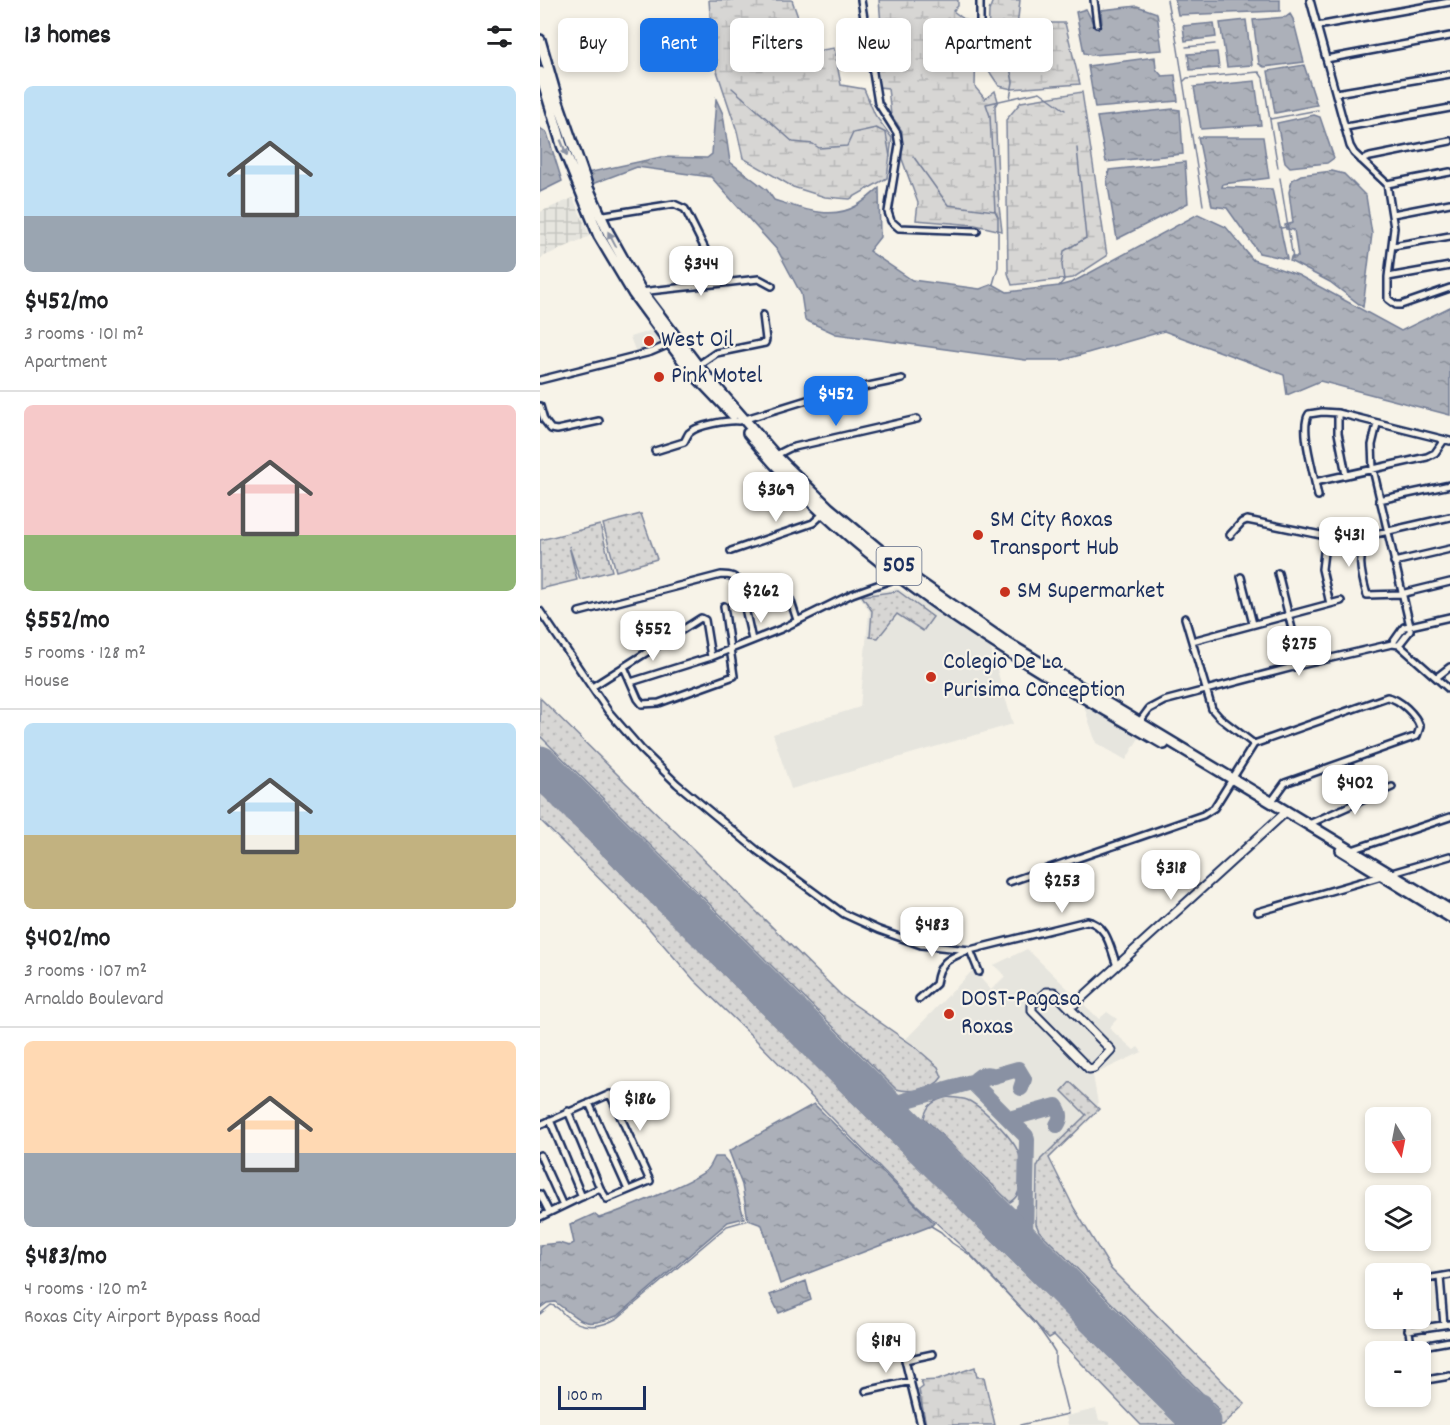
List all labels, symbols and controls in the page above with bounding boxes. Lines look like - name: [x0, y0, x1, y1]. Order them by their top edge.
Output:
- text: 13 homes: [24, 18, 111, 55]
- chip: Buy: [558, 18, 628, 72]
- chip: Rent: [640, 18, 718, 72]
- chip: Filters: [730, 18, 824, 72]
- chip: New: [836, 18, 911, 72]
- chip: Apartment: [923, 18, 1053, 72]
- icon: filters: [483, 20, 516, 53]
- icon: home: [216, 125, 324, 233]
- one-way arrow: [559, 139, 569, 157]
- one-way arrow: [607, 231, 617, 248]
- pin: $344: [665, 246, 737, 297]
- text: $344: [683, 251, 719, 279]
- text: $452/mo: [24, 284, 108, 321]
- text: 3 rooms · 101 m²: [24, 321, 144, 349]
- place label: West Oil: [661, 324, 734, 358]
- marker: West Oil: [642, 334, 656, 348]
- text: Apartment: [24, 349, 107, 377]
- place label: Pink Motel: [671, 360, 763, 394]
- marker: Pink Motel: [652, 370, 666, 384]
- pin: $452: [800, 376, 872, 427]
- text: $452: [818, 381, 854, 409]
- icon: home: [216, 444, 324, 552]
- pin: $369: [740, 472, 812, 523]
- text: $369: [757, 477, 795, 505]
- place label: SM City Roxas Transport Hub: [990, 504, 1119, 566]
- pin: $431: [1313, 517, 1385, 568]
- text: $431: [1333, 522, 1365, 550]
- marker: SM City Roxas Transport Hub: [971, 528, 985, 542]
- road number: 505: [876, 547, 922, 585]
- pin: $262: [725, 573, 797, 624]
- place label: SM Supermarket: [1017, 575, 1165, 609]
- text: $262: [742, 578, 780, 606]
- marker: SM Supermarket: [998, 585, 1012, 599]
- text: $552/mo: [24, 603, 109, 640]
- pin: $552: [617, 611, 689, 662]
- text: $552: [634, 616, 672, 644]
- pin: $275: [1263, 626, 1335, 677]
- text: $275: [1281, 631, 1317, 659]
- text: 5 rooms · 128 m²: [24, 640, 146, 668]
- place label: Colegio De La Purisima Conception: [943, 646, 1125, 708]
- text: House: [24, 668, 69, 696]
- marker: Colegio De La Purisima Conception: [924, 670, 938, 684]
- icon: home: [216, 762, 324, 870]
- pin: $402: [1319, 765, 1391, 816]
- text: $402: [1336, 770, 1374, 798]
- pin: $318: [1135, 850, 1207, 901]
- text: $318: [1155, 855, 1187, 883]
- pin: $253: [1026, 863, 1098, 914]
- text: $253: [1043, 868, 1081, 896]
- pin: $483: [896, 907, 968, 958]
- text: $483: [914, 912, 950, 940]
- text: $402/mo: [24, 921, 110, 958]
- text: 3 rooms · 107 m²: [24, 958, 147, 986]
- place label: DOST-Pagasa Roxas: [961, 983, 1082, 1045]
- text: Arnaldo Boulevard: [24, 986, 164, 1014]
- marker: DOST-Pagasa Roxas: [942, 1007, 956, 1021]
- icon: home: [216, 1080, 324, 1188]
- pin: $186: [604, 1081, 676, 1132]
- text: $186: [624, 1086, 656, 1114]
- north arrow: [1365, 1107, 1431, 1173]
- map controls: [1365, 1107, 1431, 1407]
- button: layers: [1365, 1185, 1431, 1251]
- text: $483/mo: [24, 1239, 107, 1276]
- button: +: [1365, 1263, 1431, 1329]
- text: 4 rooms · 120 m²: [24, 1276, 148, 1304]
- text: Roxas City Airport Bypass Road: [24, 1304, 261, 1332]
- pin: $184: [850, 1323, 922, 1374]
- text: $184: [871, 1328, 901, 1356]
- button: −: [1365, 1341, 1431, 1407]
- scale bar: [558, 1383, 646, 1410]
- text: 100 m: [567, 1385, 603, 1408]

